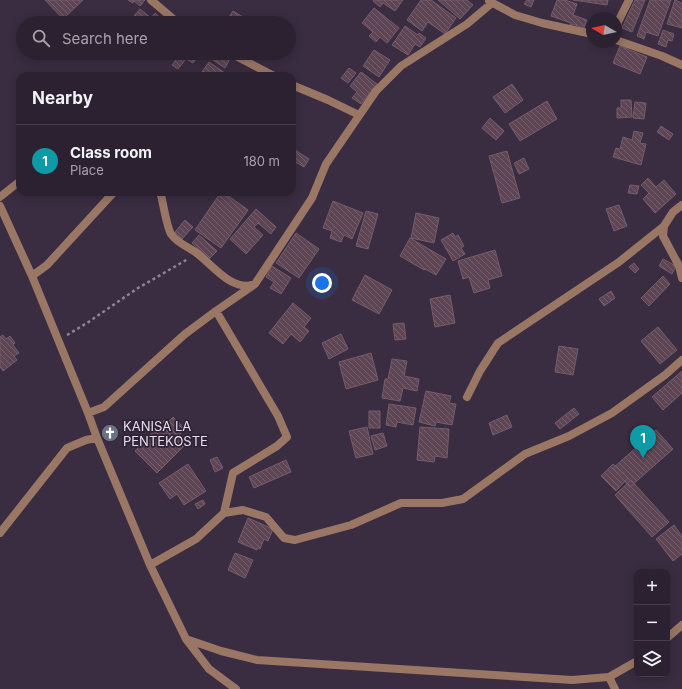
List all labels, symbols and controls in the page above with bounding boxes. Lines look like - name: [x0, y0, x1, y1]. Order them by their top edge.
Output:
- north arrow: [586, 12, 622, 48]
- search box: [16, 16, 296, 60]
- icon: search: [30, 27, 52, 49]
- text: Search here: [62, 29, 148, 48]
- text: Nearby: [32, 88, 93, 108]
- text: Class room: [70, 143, 152, 162]
- text: 1: [42, 153, 48, 169]
- text: 180 m: [243, 153, 280, 169]
- text: Place: [70, 162, 104, 178]
- your location: [312, 273, 332, 293]
- place label: KANISA LA PENTEKOSTE: [123, 418, 208, 449]
- church icon: KANISA LA PENTEKOSTE: [100, 423, 120, 443]
- pin: 1: [630, 425, 656, 458]
- map controls: [634, 569, 670, 677]
- button: +: [634, 569, 670, 605]
- button: −: [634, 605, 670, 641]
- button: layers: [634, 641, 670, 677]

